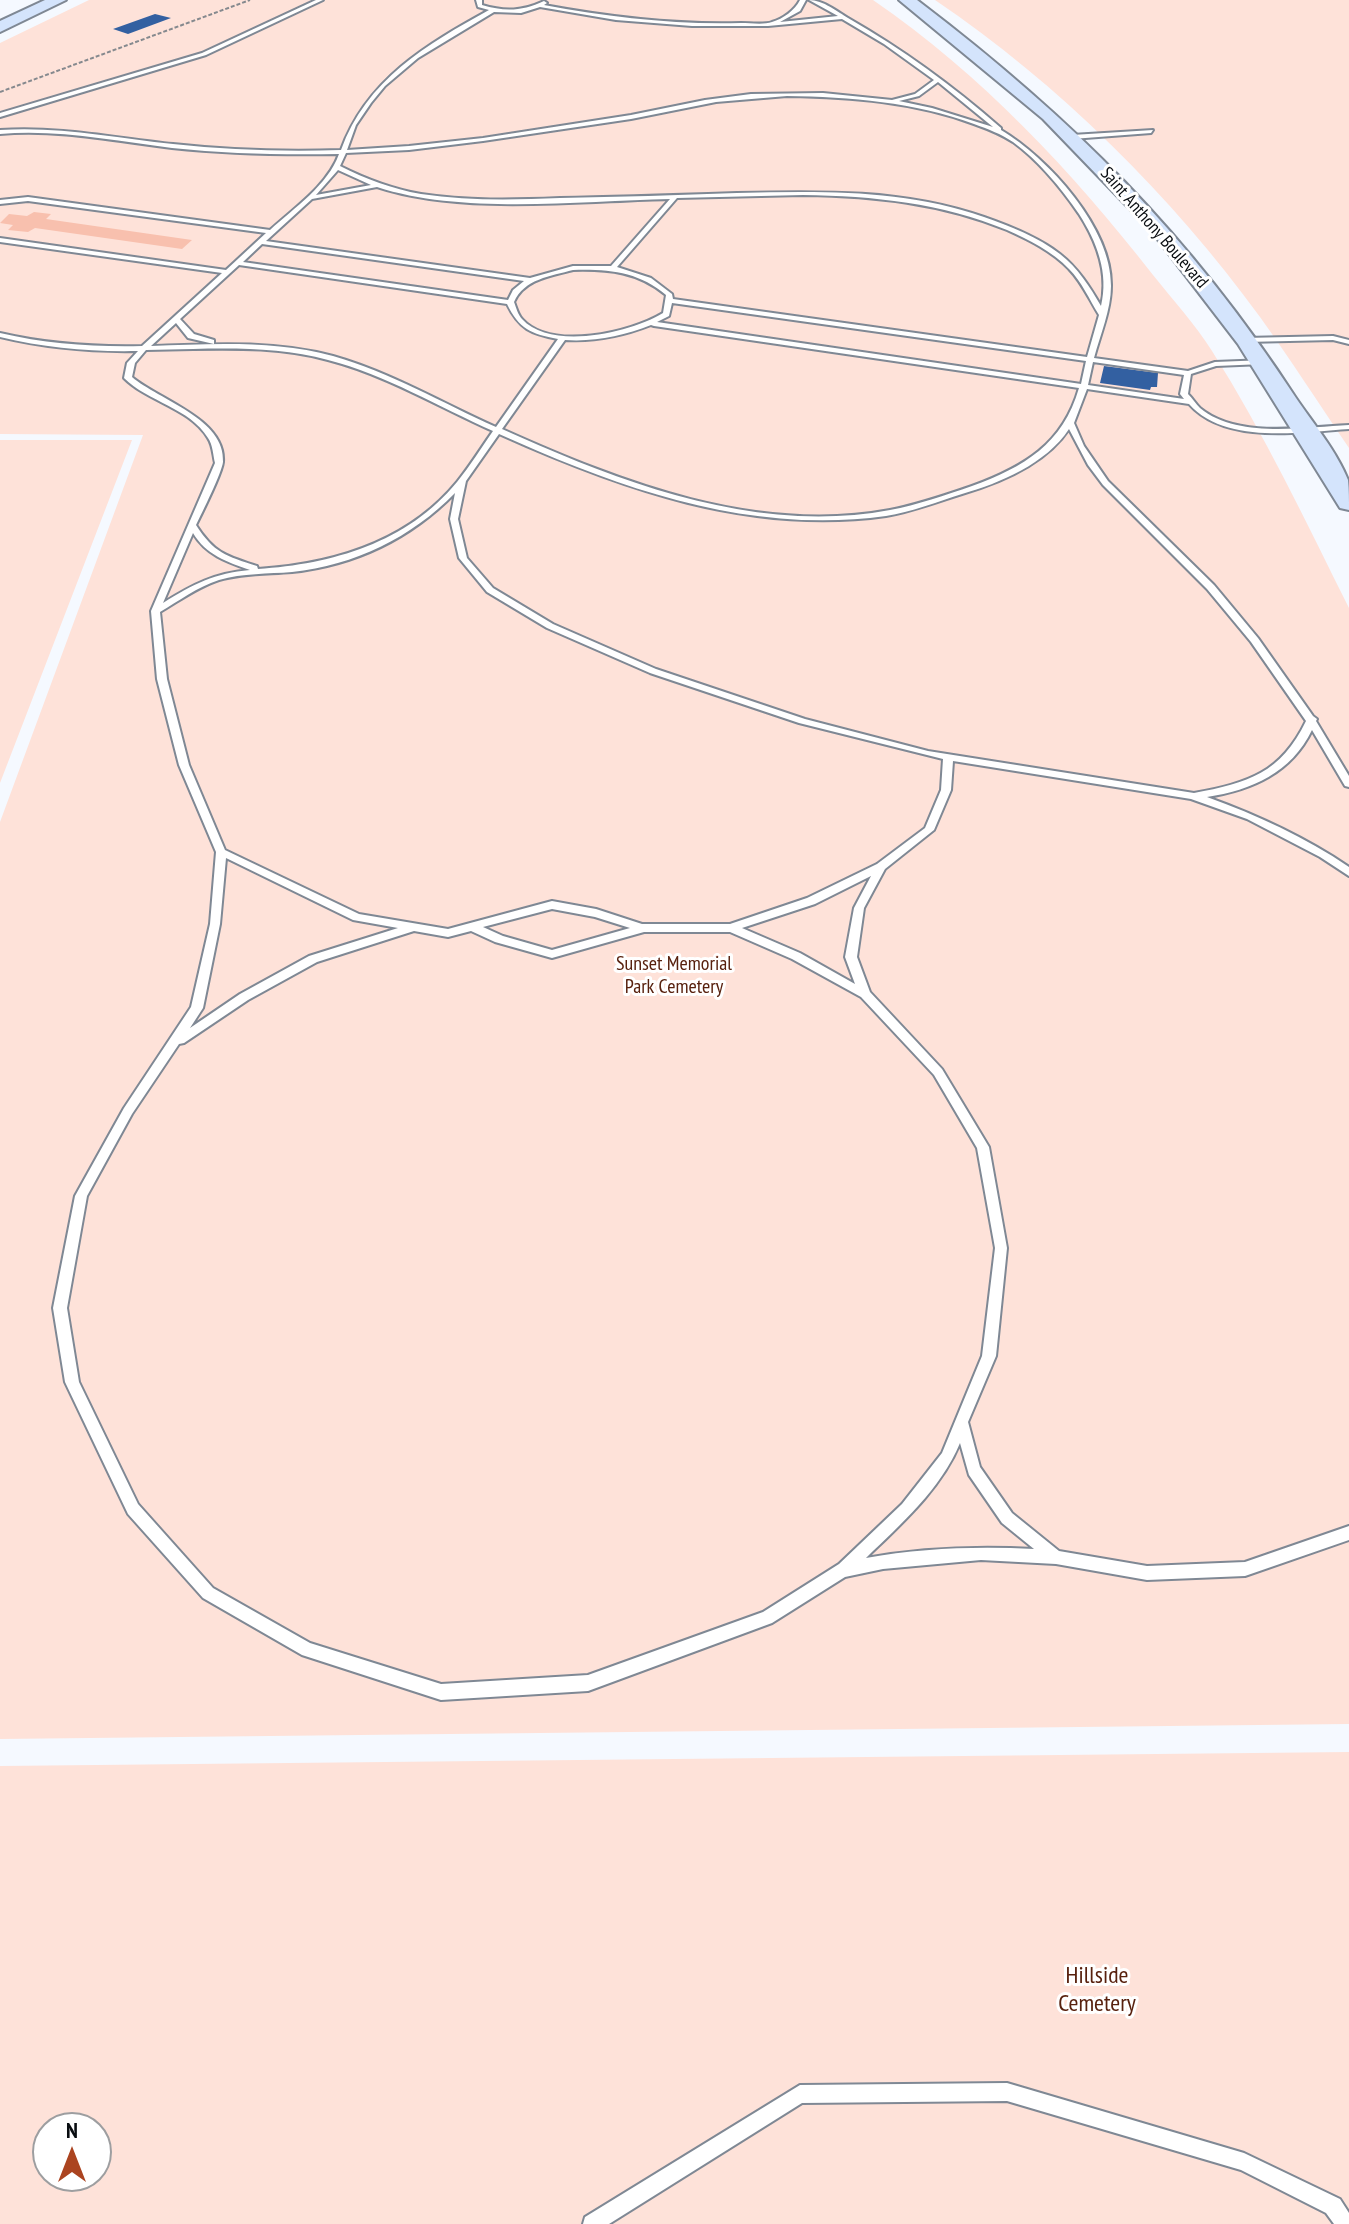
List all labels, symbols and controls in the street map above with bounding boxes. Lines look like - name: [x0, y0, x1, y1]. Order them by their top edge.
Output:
- street label: Saint Anthony Boulevard: [1096, 163, 1212, 293]
- park label: Sunset Memorial Park Cemetery: [616, 952, 732, 999]
- park label: Hillside Cemetery: [1058, 1962, 1136, 2018]
- north arrow: [32, 2112, 112, 2192]
- text: N: [66, 2116, 78, 2144]

